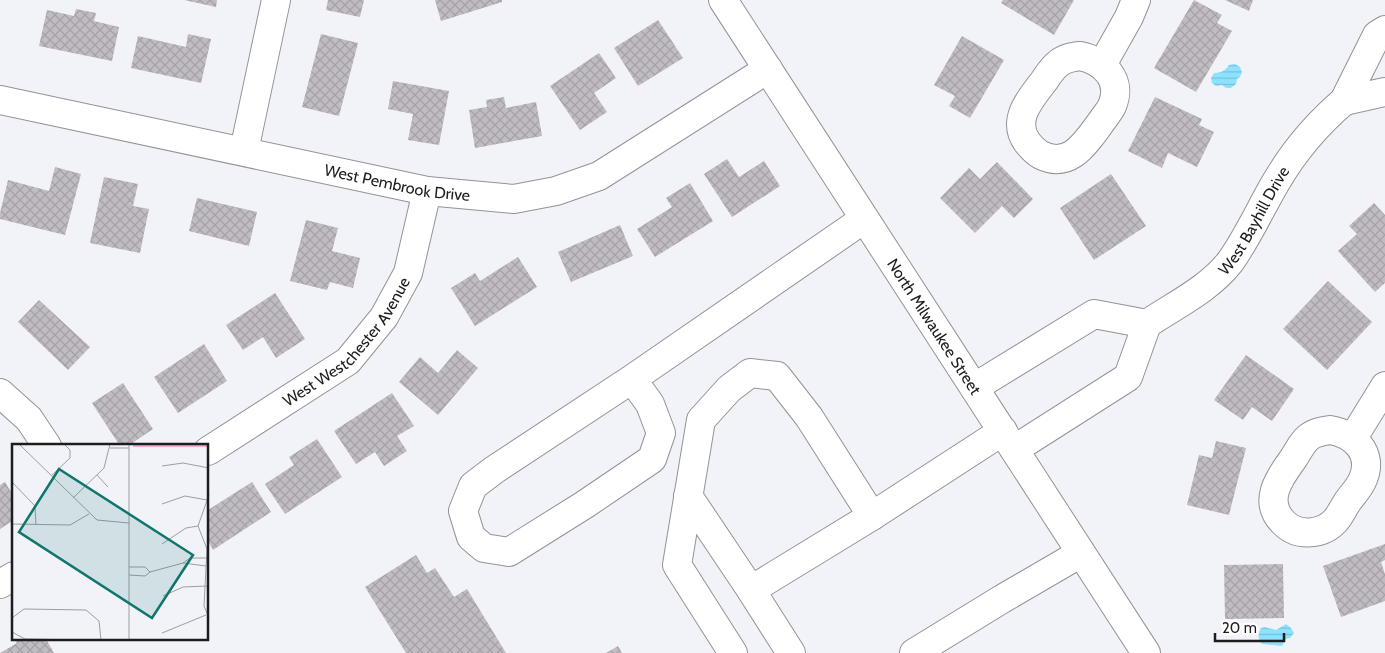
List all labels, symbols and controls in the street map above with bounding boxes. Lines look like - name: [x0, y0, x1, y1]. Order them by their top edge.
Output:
- street label: West Pembrook Drive: [323, 160, 471, 205]
- street label: West Bayhill Drive: [1215, 163, 1293, 279]
- street label: North Milwaukee Street: [883, 255, 985, 399]
- street label: West Westchester Avenue: [279, 274, 414, 410]
- inset map: [12, 444, 209, 640]
- scale bar: [1215, 610, 1284, 642]
- text: 20 m: [1222, 619, 1257, 637]

